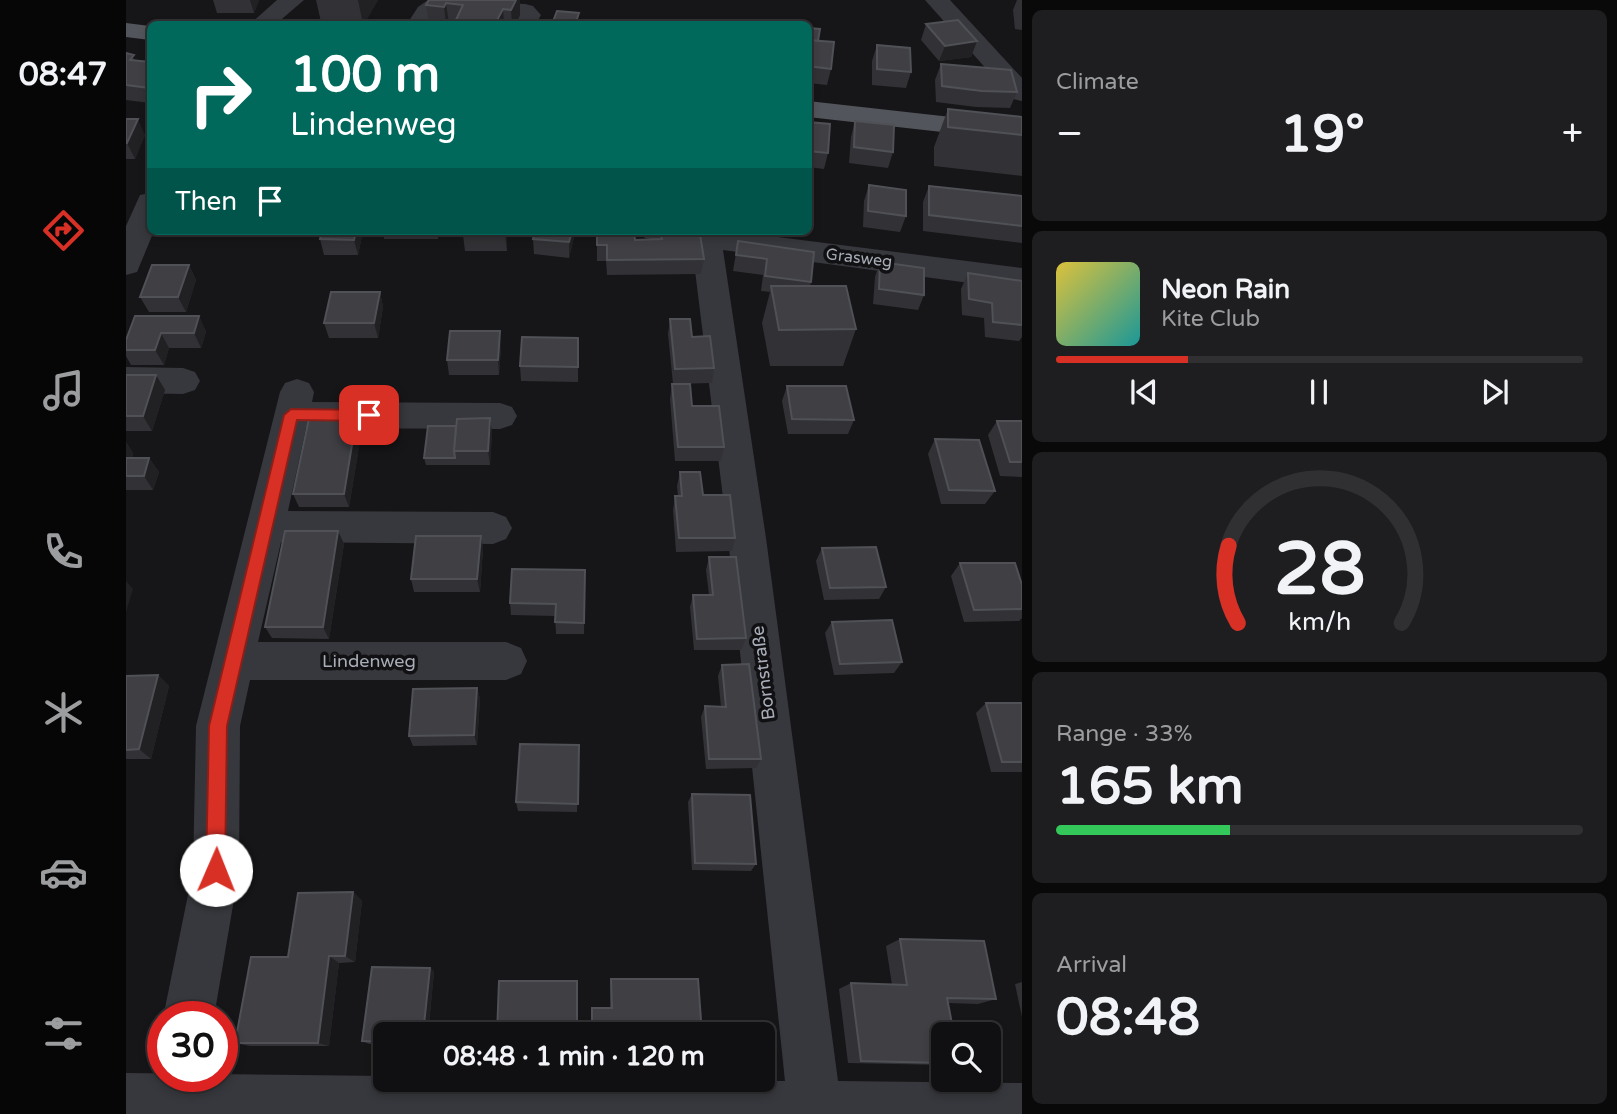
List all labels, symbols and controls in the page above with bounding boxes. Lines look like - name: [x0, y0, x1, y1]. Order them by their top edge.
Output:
- text: 100 m: [290, 46, 440, 105]
- icon: right: [175, 49, 266, 140]
- text: 08:47: [19, 56, 107, 94]
- text: Climate: [1056, 68, 1139, 96]
- text: 19°: [1280, 103, 1365, 166]
- text: Lindenweg: [290, 106, 457, 144]
- text: −: [1056, 111, 1083, 157]
- text: +: [1562, 111, 1583, 157]
- icon: arrive: [251, 182, 289, 220]
- text: Then: [175, 186, 237, 217]
- icon: directions: [39, 206, 88, 255]
- street label: Grasweg: [825, 244, 893, 272]
- text: Neon Rain: [1161, 274, 1290, 305]
- text: Kite Club: [1161, 305, 1260, 333]
- icon: music: [39, 366, 88, 415]
- icon: previous: [1125, 373, 1163, 411]
- icon: pause: [1300, 373, 1338, 411]
- icon: next: [1476, 373, 1514, 411]
- pin: [339, 385, 399, 445]
- icon: arrive: [350, 396, 388, 434]
- text: 28: [1274, 526, 1365, 614]
- icon: phone: [39, 527, 88, 576]
- text: km/h: [1288, 607, 1351, 637]
- street label: Bornstraße: [746, 625, 780, 721]
- street label: Lindenweg: [322, 650, 416, 672]
- icon: climate: [39, 688, 88, 737]
- text: Range · 33%: [1056, 720, 1192, 748]
- text: 165 km: [1056, 755, 1244, 818]
- position arrow: [179, 833, 253, 907]
- icon: car: [39, 848, 88, 897]
- text: Arrival: [1056, 951, 1127, 979]
- text: 08:48: [1056, 986, 1200, 1049]
- speed limit sign: 30: [147, 1001, 238, 1092]
- icon: filters: [39, 1009, 88, 1058]
- map controls: [931, 1022, 1001, 1092]
- button: search: [931, 1022, 1001, 1092]
- text: 08:48 · 1 min · 120 m: [443, 1041, 705, 1072]

